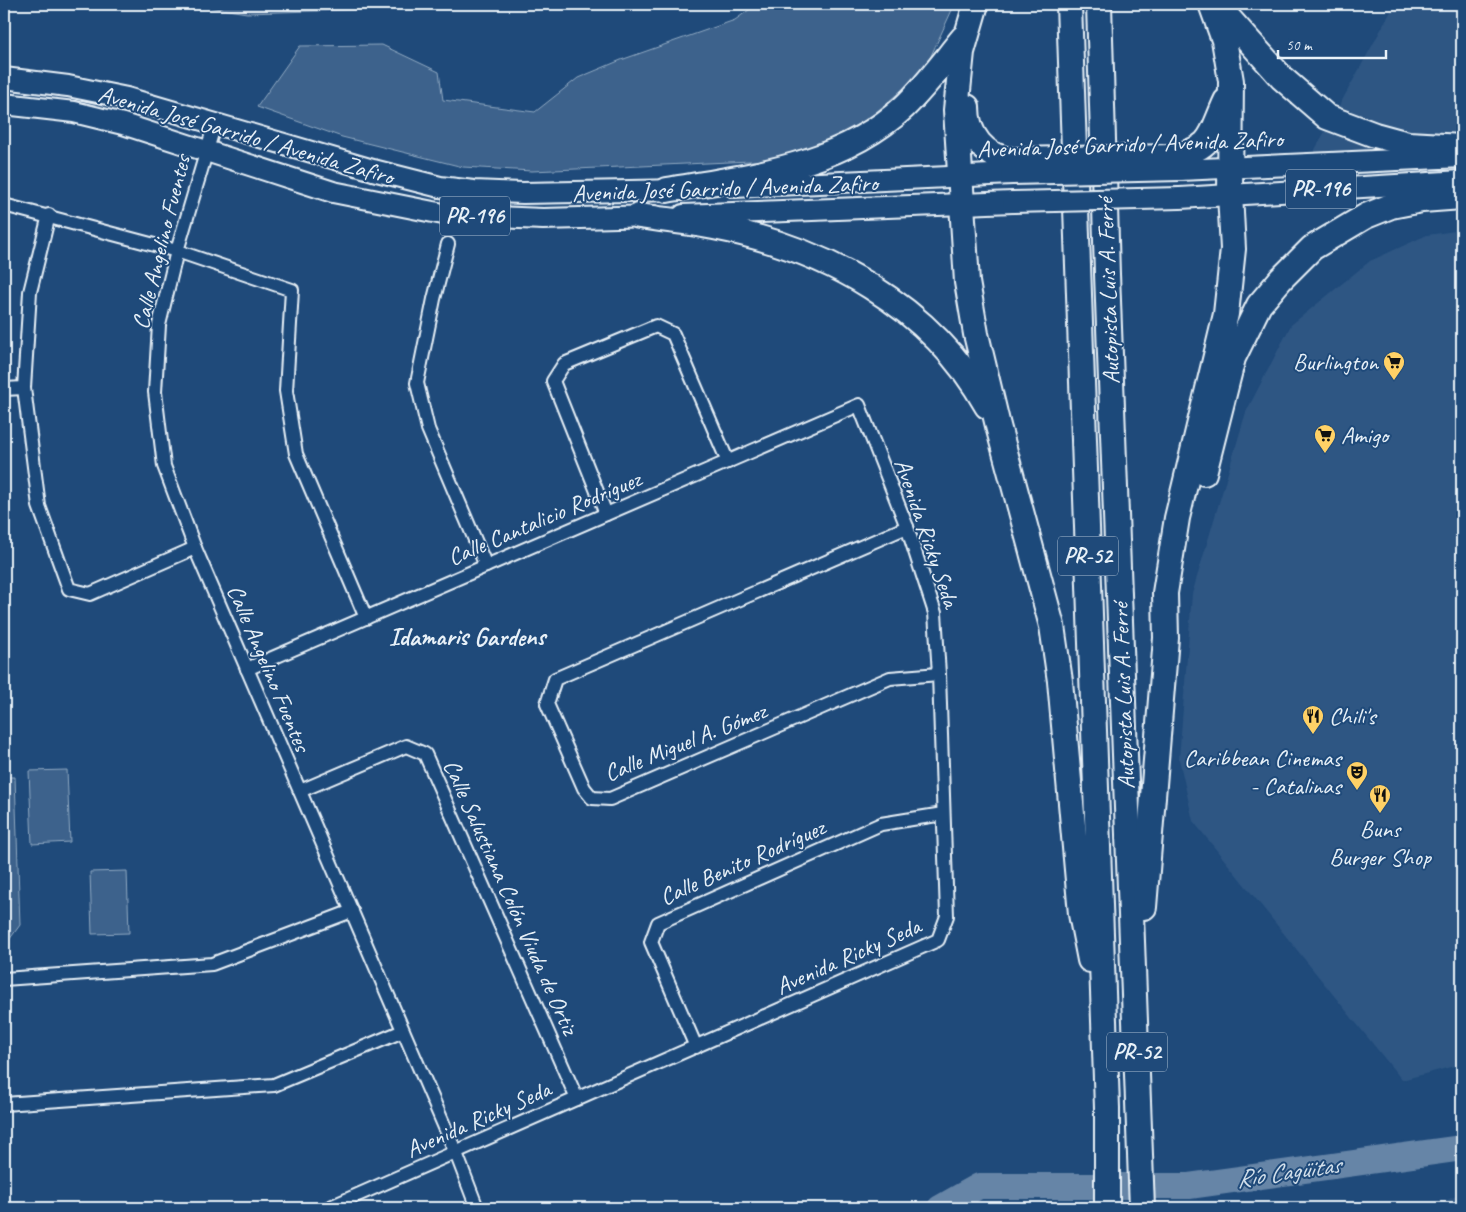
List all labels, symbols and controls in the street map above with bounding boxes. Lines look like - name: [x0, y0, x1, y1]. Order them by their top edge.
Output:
- scale bar: [1278, 28, 1386, 60]
- text: 50 m: [1286, 36, 1313, 55]
- street label: Avenida José Garrido / Avenida Zafiro: [95, 78, 399, 192]
- street label: Avenida José Garrido / Avenida Zafiro: [977, 124, 1286, 164]
- street label: Calle Angelino Fuentes: [125, 150, 198, 332]
- street label: Avenida José Garrido / Avenida Zafiro: [572, 168, 881, 208]
- road number: PR-196: [1286, 170, 1356, 208]
- street label: Autopista Luis A. Ferré: [1090, 193, 1126, 385]
- road number: PR-196: [440, 197, 510, 236]
- place label: Burlington: [1293, 347, 1379, 377]
- supermarket icon: Burlington: [1382, 350, 1406, 381]
- place label: Amigo: [1341, 420, 1390, 450]
- supermarket icon: Amigo: [1313, 423, 1337, 454]
- street label: Avenida Ricky Seda: [888, 455, 967, 613]
- street label: Calle Cantalicio Rodríguez: [443, 463, 647, 572]
- road number: PR-52: [1058, 536, 1118, 576]
- street label: Calle Angelino Fuentes: [220, 580, 318, 758]
- street label: Autopista Luis A. Ferré: [1105, 598, 1141, 790]
- district label: Idamaris Gardens: [389, 621, 548, 653]
- street label: Calle Miguel A. Gómez: [600, 695, 773, 788]
- place label: Chili's: [1329, 701, 1378, 731]
- restaurant icon: Chili's: [1301, 704, 1325, 735]
- place label: Caribbean Cinemas - Catalinas: [1184, 743, 1344, 801]
- street label: Calle Salustiana Colón Viuda de Ortiz: [437, 755, 586, 1041]
- theatre icon: Caribbean Cinemas - Catalinas: [1345, 760, 1369, 791]
- restaurant icon: Buns Burger Shop: [1368, 783, 1392, 814]
- street label: Calle Benito Rodríguez: [655, 811, 831, 912]
- place label: Buns Burger Shop: [1329, 814, 1433, 872]
- street label: Avenida Ricky Seda: [771, 910, 927, 1001]
- road number: PR-52: [1107, 1032, 1167, 1072]
- street label: Avenida Ricky Seda: [401, 1073, 557, 1164]
- water label: Río Cagüitas: [1234, 1148, 1346, 1195]

